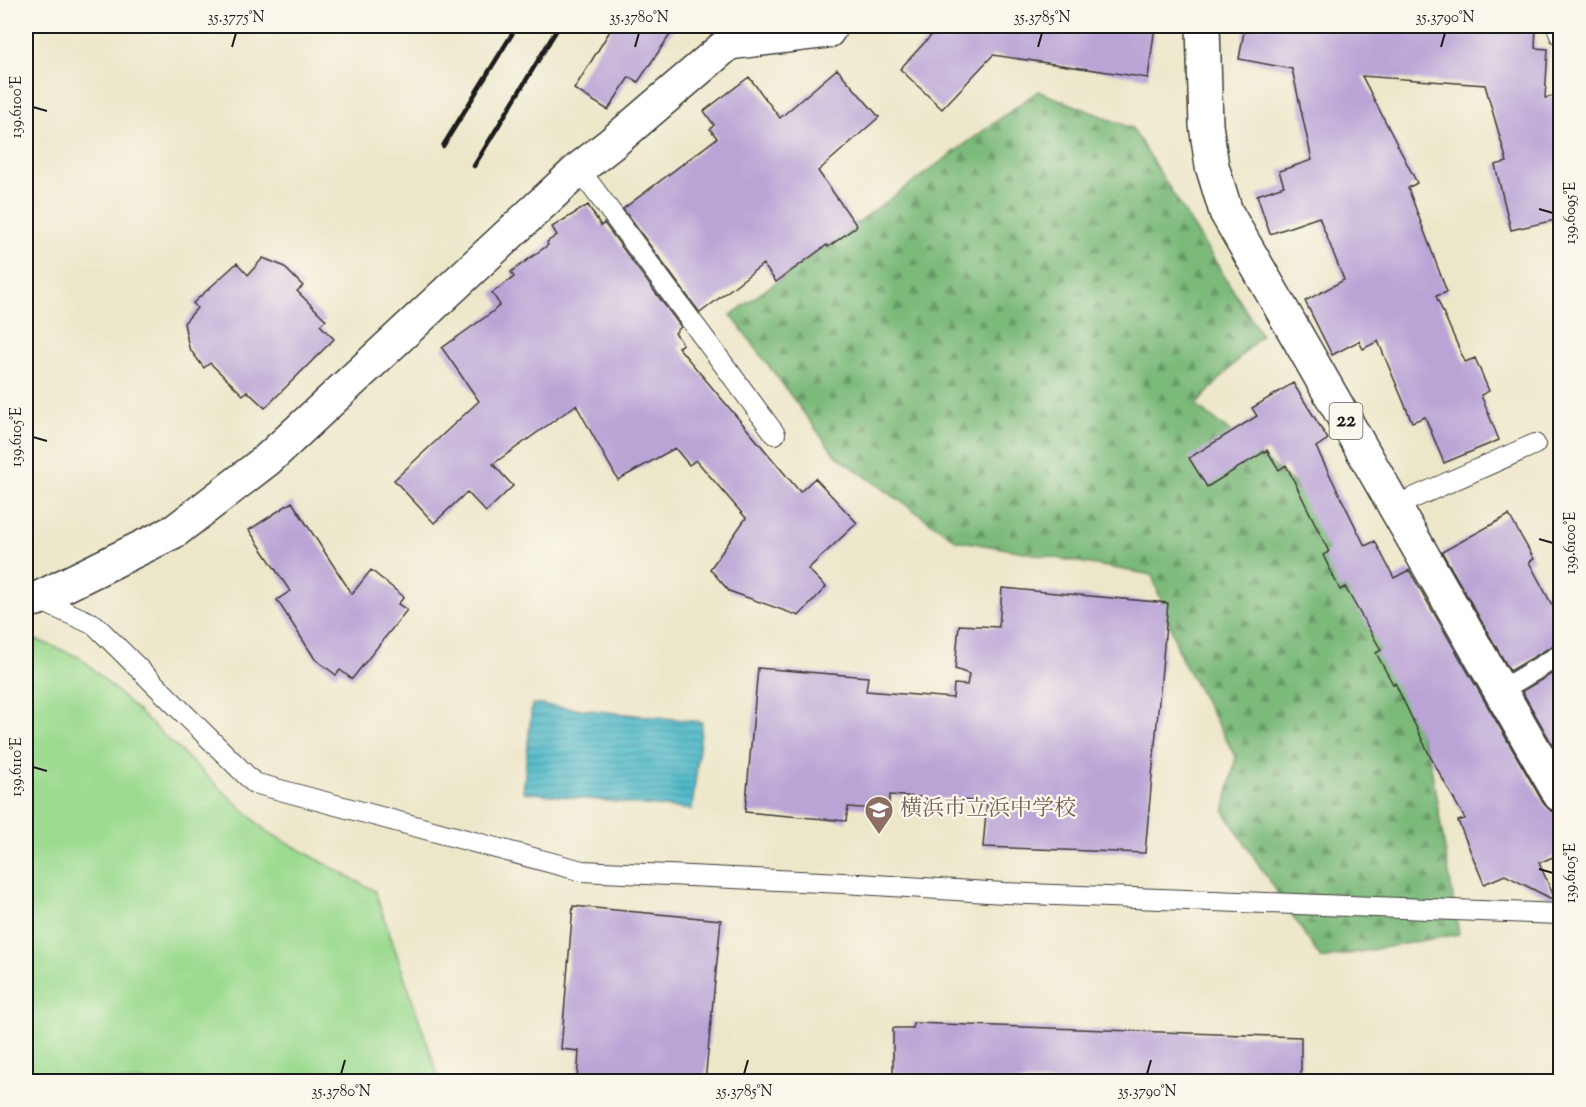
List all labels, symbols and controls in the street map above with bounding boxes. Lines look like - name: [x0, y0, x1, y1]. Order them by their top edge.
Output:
- text: 35.3775°N: [207, 8, 265, 29]
- text: 35.3780°N: [609, 8, 669, 29]
- text: 35.3785°N: [1013, 8, 1071, 29]
- text: 35.3790°N: [1415, 8, 1475, 29]
- text: 139.6100°E: [7, 76, 28, 138]
- text: 139.6095°E: [1561, 182, 1582, 244]
- road number: 22: [1330, 403, 1362, 439]
- text: 139.6105°E: [7, 407, 28, 467]
- text: 139.6100°E: [1561, 512, 1582, 574]
- text: 139.6110°E: [7, 737, 28, 797]
- school or university icon: 横浜市立浜中学校: [863, 794, 895, 836]
- place label: 横浜市立浜中学校: [900, 794, 1076, 826]
- text: 139.6105°E: [1561, 843, 1582, 903]
- text: 35.3780°N: [311, 1082, 371, 1103]
- text: 35.3785°N: [715, 1082, 773, 1103]
- text: 35.3790°N: [1117, 1082, 1177, 1103]

